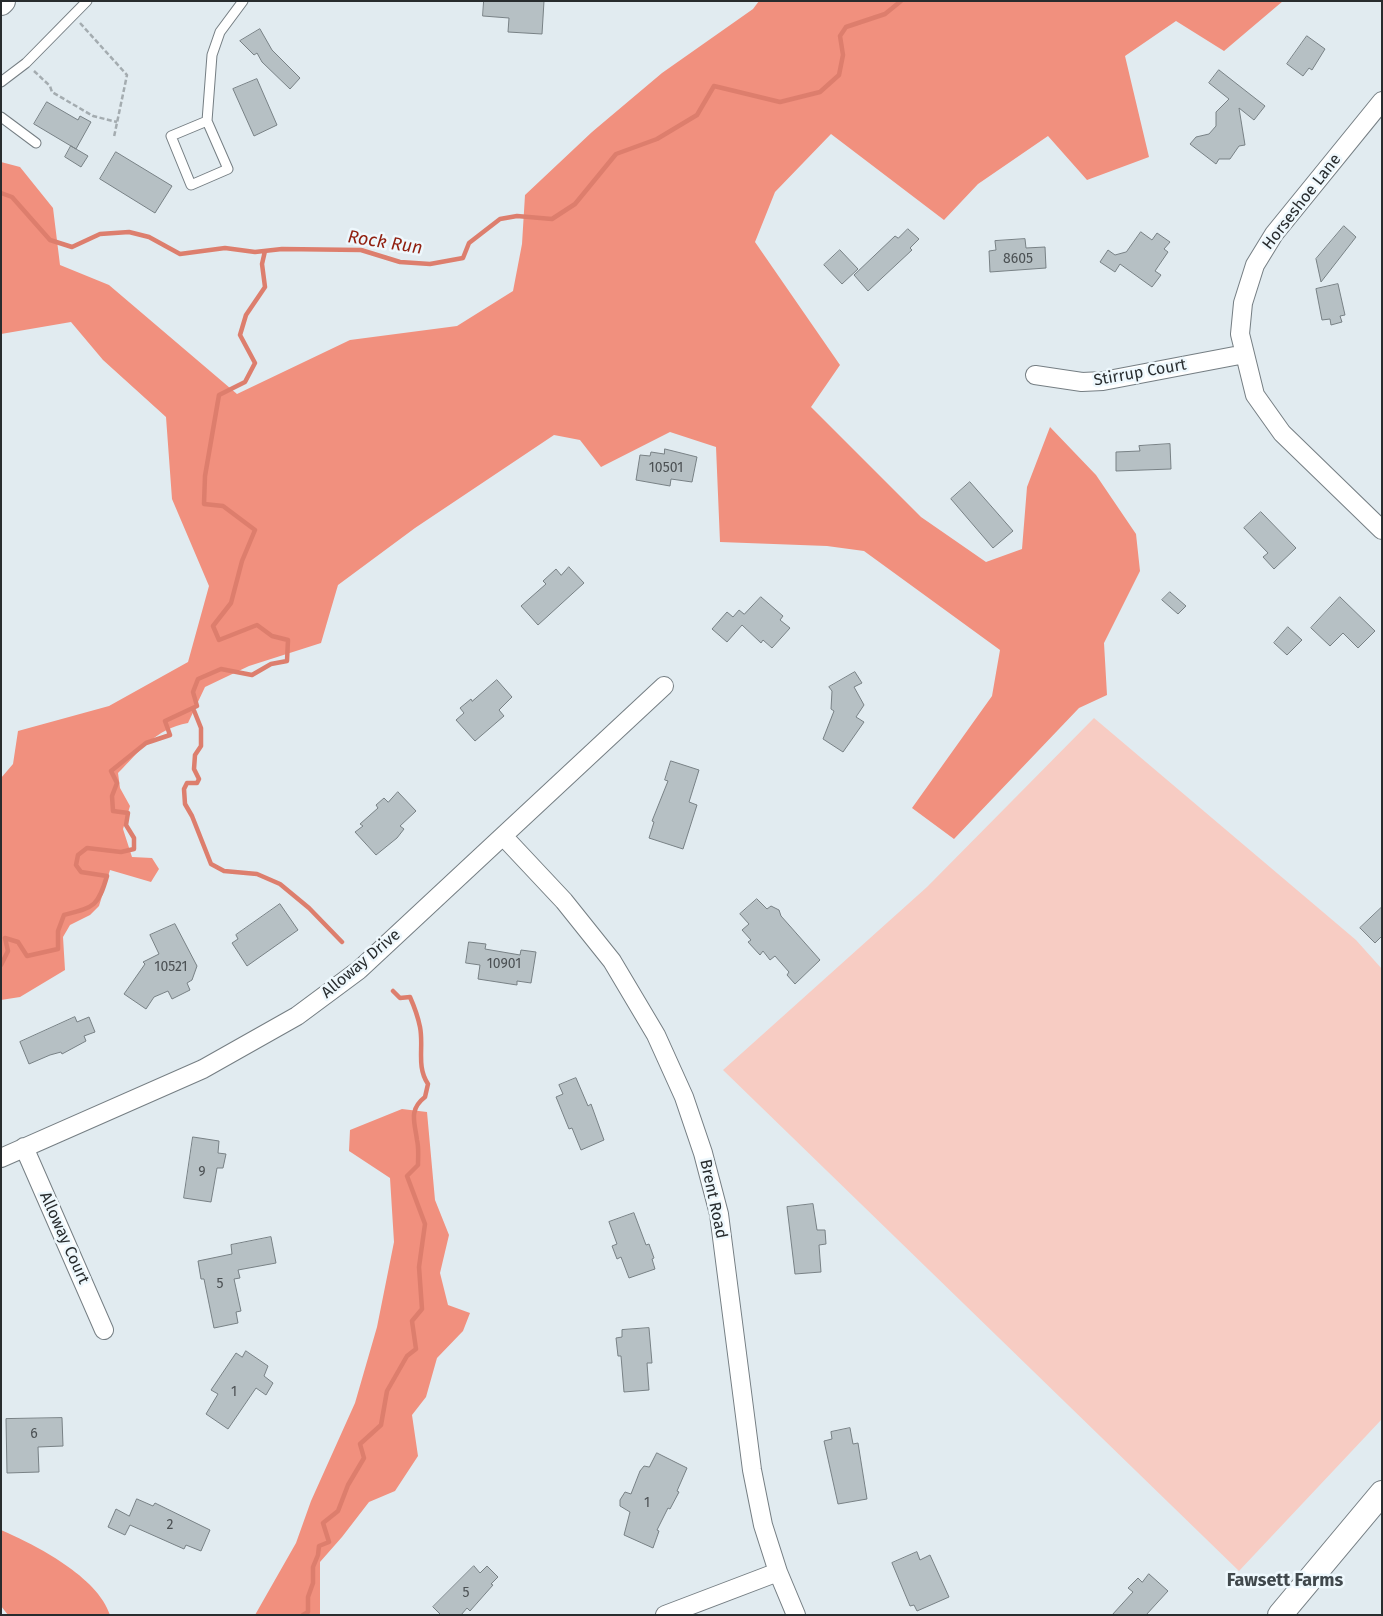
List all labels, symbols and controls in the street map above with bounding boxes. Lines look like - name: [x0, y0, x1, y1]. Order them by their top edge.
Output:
- street label: Horseshoe Lane: [1259, 150, 1345, 254]
- water label: Rock Run: [346, 226, 424, 260]
- house number: 8605: [1003, 251, 1033, 267]
- street label: Stirrup Court: [1092, 355, 1188, 391]
- house number: 10501: [649, 460, 683, 476]
- street label: Alloway Drive: [318, 925, 404, 1003]
- house number: 10901: [487, 956, 521, 972]
- house number: 10521: [154, 959, 188, 975]
- street label: Brent Road: [695, 1158, 731, 1240]
- house number: 9: [198, 1164, 206, 1180]
- street label: Alloway Court: [35, 1189, 93, 1287]
- house number: 5: [216, 1276, 224, 1292]
- house number: 1: [231, 1384, 237, 1400]
- house number: 6: [30, 1426, 38, 1442]
- house number: 1: [644, 1495, 650, 1511]
- house number: 2: [167, 1517, 173, 1533]
- district label: Fawsett Farms: [1227, 1570, 1343, 1592]
- house number: 5: [462, 1585, 470, 1601]

